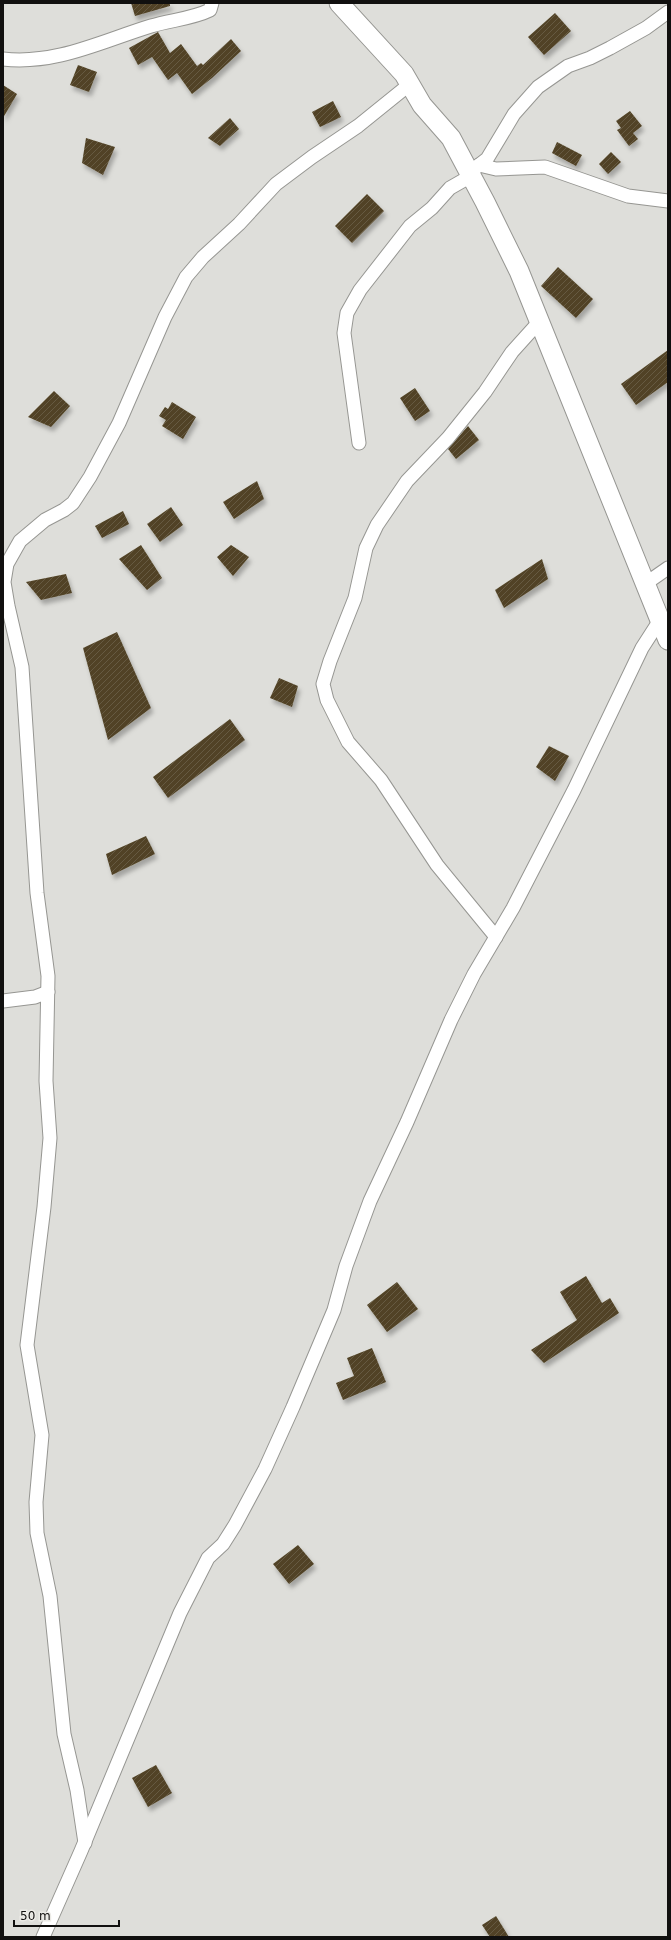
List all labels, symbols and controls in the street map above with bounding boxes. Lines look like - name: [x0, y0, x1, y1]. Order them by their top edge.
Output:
- scale bar: [14, 1902, 119, 1928]
- text: 50 m: [20, 1909, 51, 1923]

